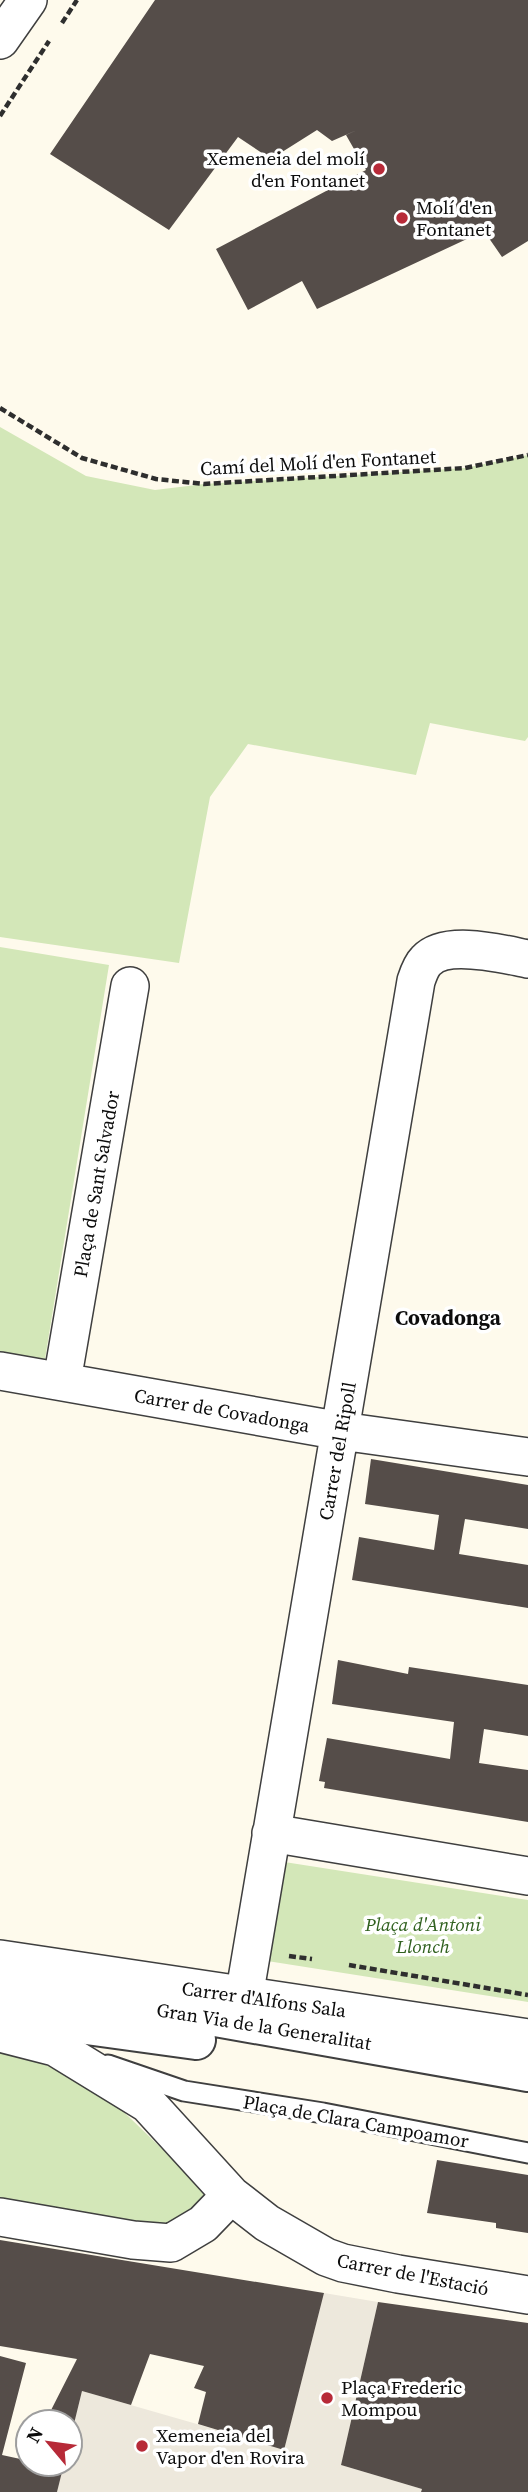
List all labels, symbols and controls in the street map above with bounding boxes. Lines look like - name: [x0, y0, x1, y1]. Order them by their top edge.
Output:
- place label: Xemeneia del molí d'en Fontanet: [207, 145, 366, 193]
- marker: Xemeneia del molí d'en Fontanet: [371, 161, 387, 177]
- place label: Molí d'en Fontanet: [416, 194, 493, 242]
- marker: Molí d'en Fontanet: [394, 210, 410, 226]
- street label: Camí del Molí d'en Fontanet: [200, 443, 437, 481]
- street label: Plaça de Sant Salvador: [67, 1089, 125, 1279]
- district label: Covadonga: [395, 1303, 502, 1332]
- street label: Carrer del Ripoll: [312, 1379, 362, 1522]
- street label: Carrer de Covadonga: [132, 1382, 312, 1438]
- park label: Plaça d'Antoni Llonch: [364, 1911, 481, 1959]
- street label: Carrer d'Alfons Sala: [180, 1975, 348, 2023]
- street label: Gran Via de la Generalitat: [155, 1996, 374, 2056]
- street label: Plaça de Clara Campoamor: [241, 2088, 471, 2154]
- street label: Carrer de l'Estació: [335, 2247, 491, 2301]
- place label: Plaça Frederic Mompou: [341, 2374, 462, 2422]
- marker: Plaça Frederic Mompou: [319, 2390, 335, 2406]
- north arrow: [14, 2408, 84, 2478]
- text: N: [19, 2422, 49, 2447]
- place label: Xemeneia del Vapor d'en Rovira: [156, 2422, 305, 2470]
- marker: Xemeneia del Vapor d'en Rovira: [134, 2438, 150, 2454]

